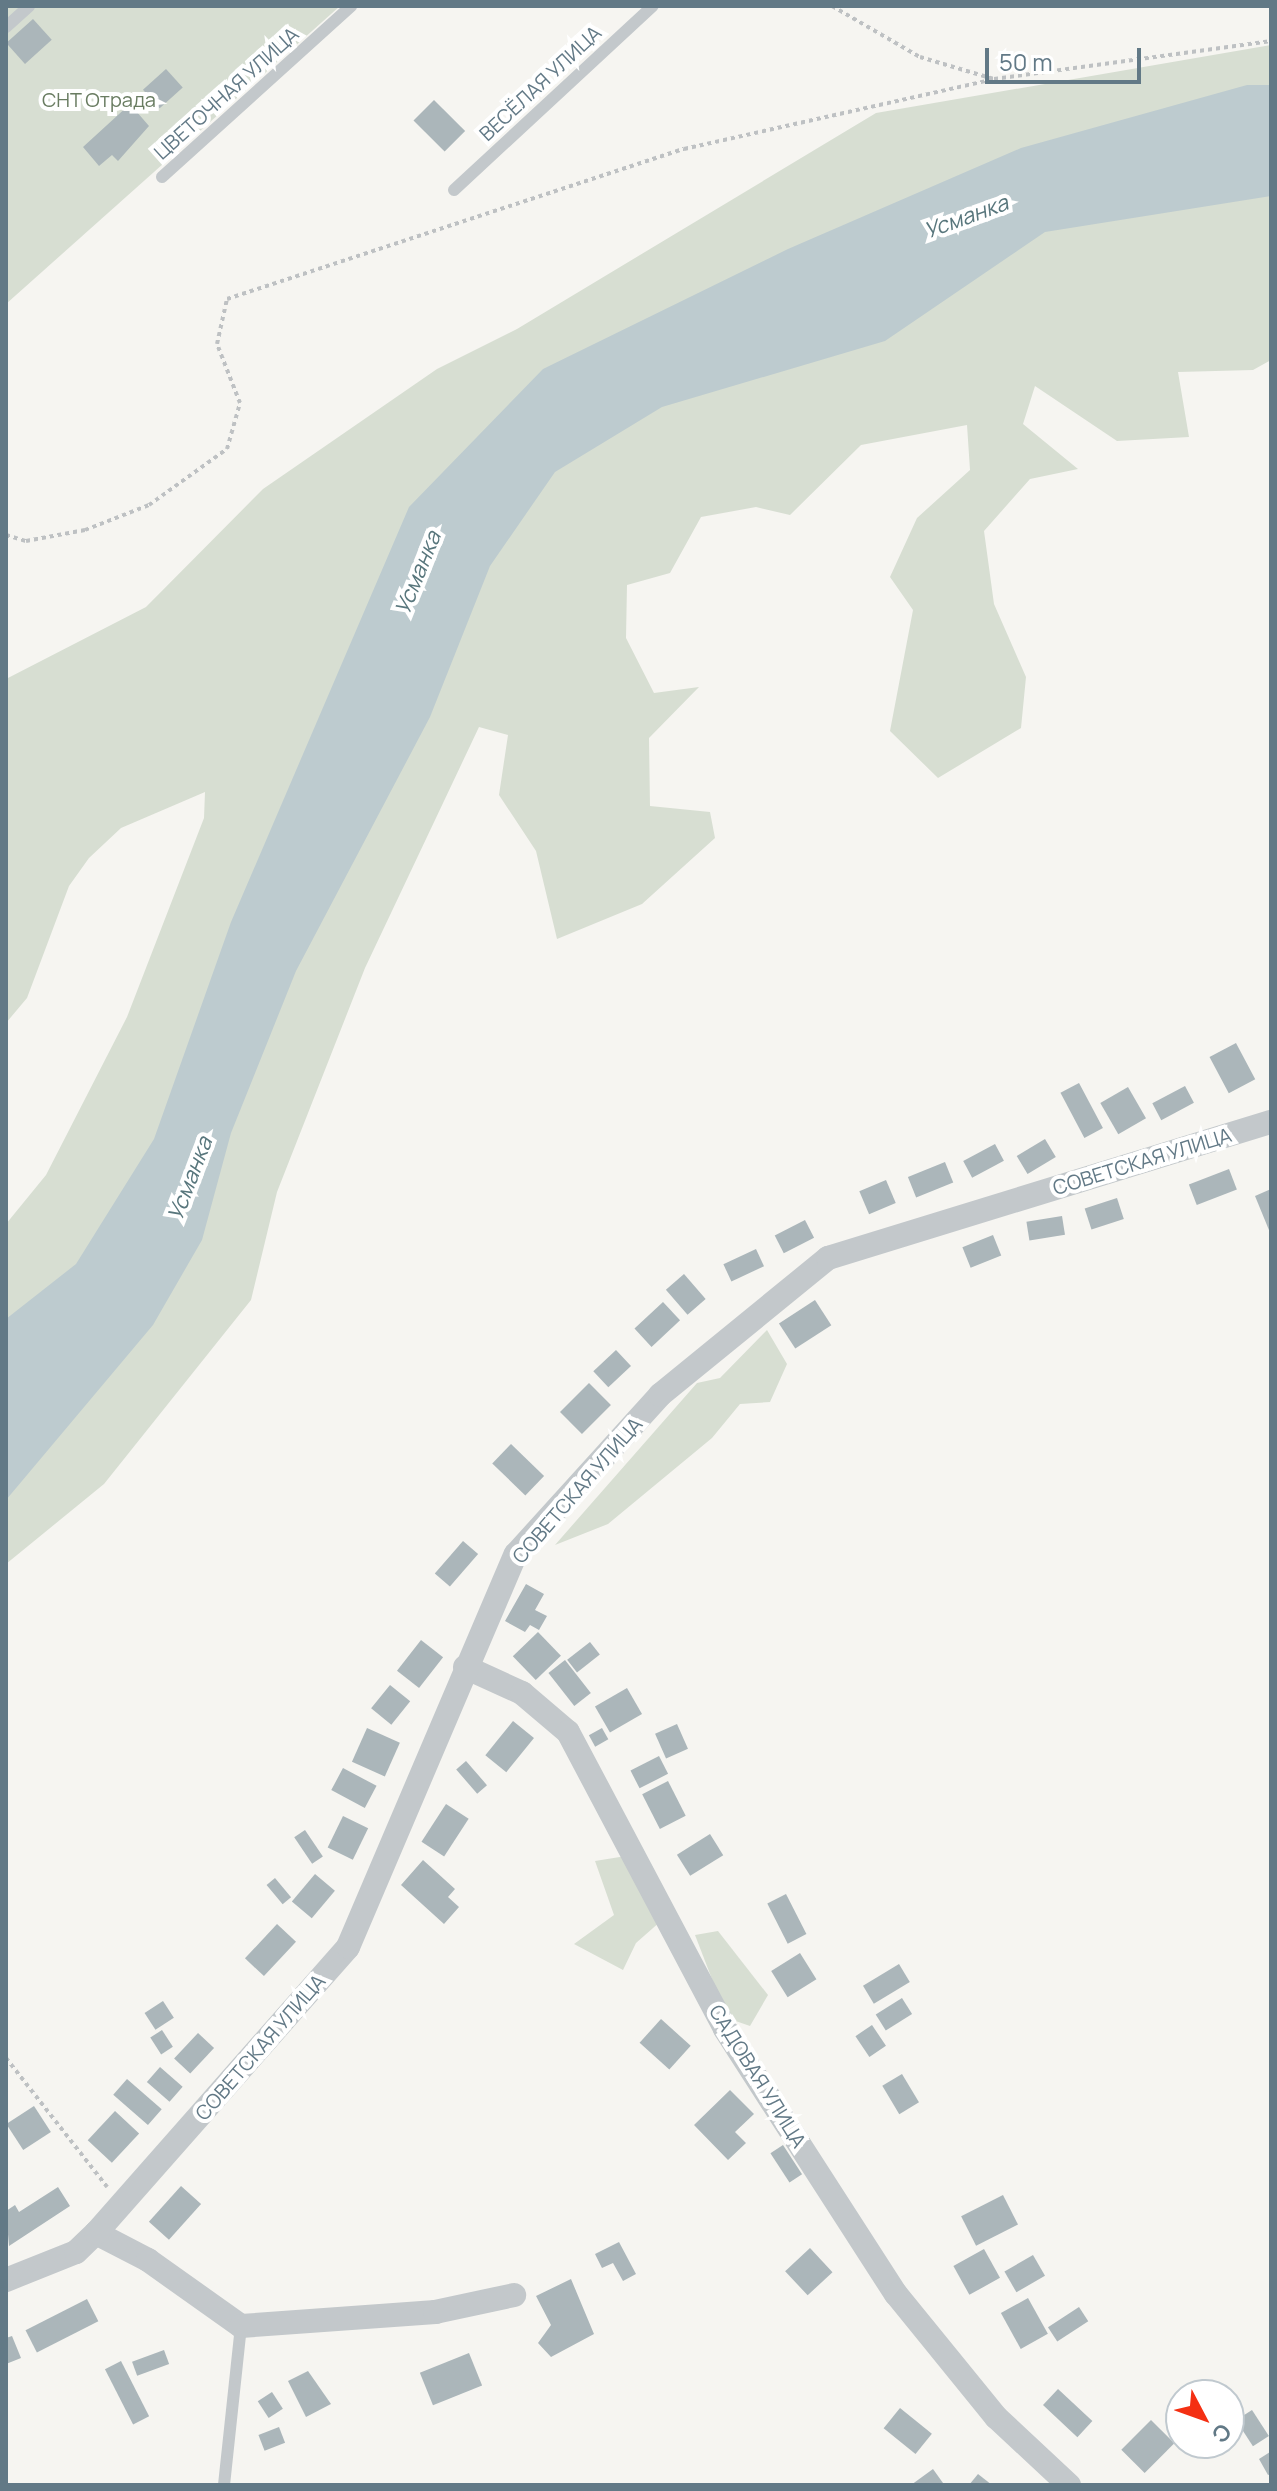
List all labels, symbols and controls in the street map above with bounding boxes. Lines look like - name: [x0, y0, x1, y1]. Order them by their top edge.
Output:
- street label: ВЕСЁЛАЯ УЛИЦА: [474, 20, 606, 146]
- street label: ЦВЕТОЧНАЯ УЛИЦА: [149, 22, 303, 164]
- scale bar: [989, 32, 1145, 82]
- text: 50 m: [999, 45, 1053, 78]
- park label: СНТ Отрада: [42, 87, 156, 111]
- water label: Усманка: [920, 190, 1012, 244]
- water label: Усманка: [389, 527, 447, 619]
- street label: СОВЕТСКАЯ УЛИЦА: [1050, 1122, 1234, 1200]
- water label: Усманка: [162, 1133, 218, 1225]
- street label: СОВЕТСКАЯ УЛИЦА: [507, 1412, 647, 1568]
- street label: СОВЕТСКАЯ УЛИЦА: [190, 1969, 330, 2125]
- street label: САДОВАЯ УЛИЦА: [704, 2000, 812, 2152]
- north arrow: [1165, 2379, 1245, 2459]
- text: С: [1205, 2417, 1238, 2449]

